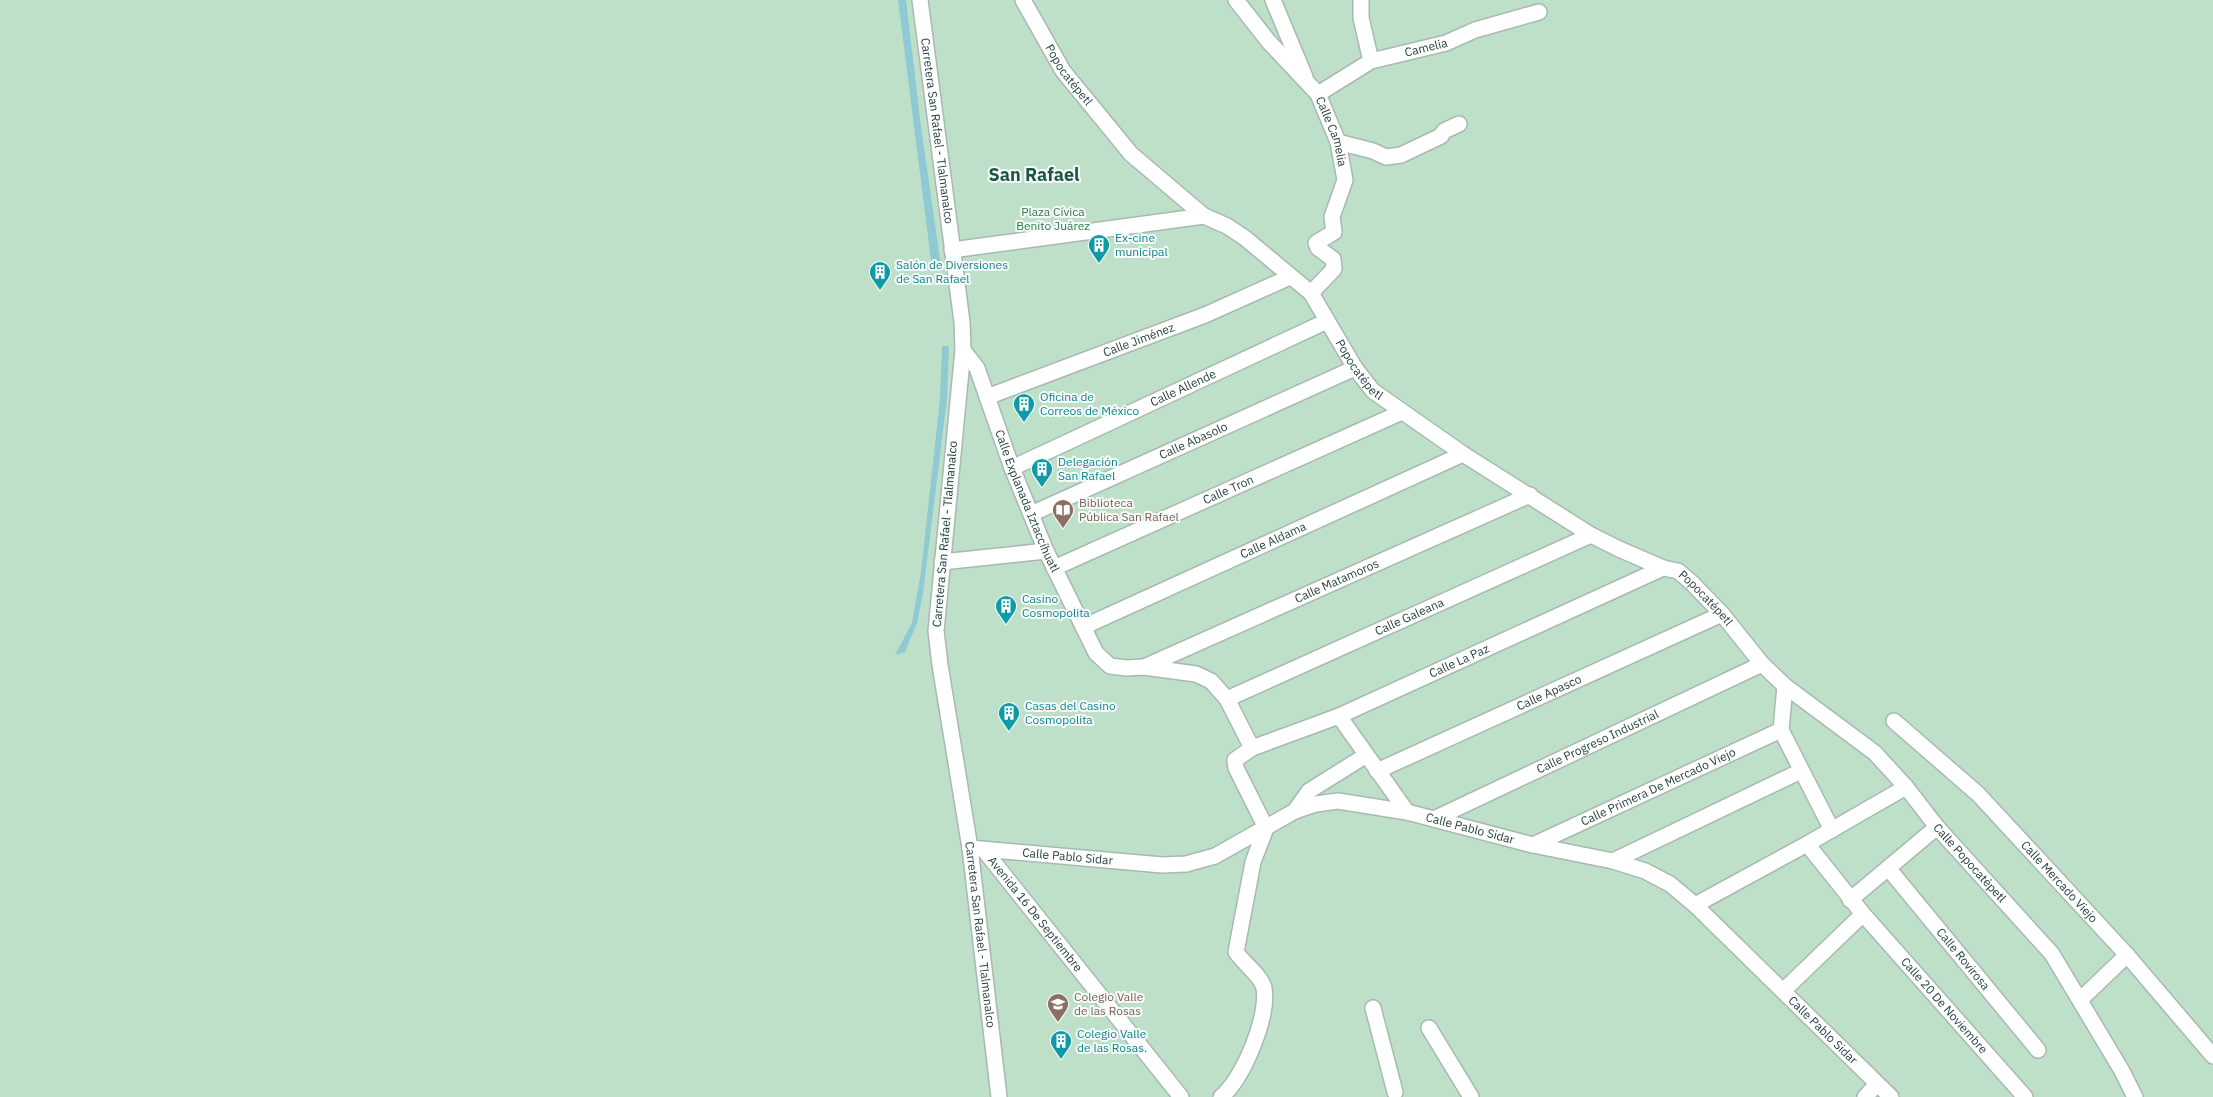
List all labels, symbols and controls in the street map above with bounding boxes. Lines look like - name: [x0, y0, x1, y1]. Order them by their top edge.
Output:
- street label: Camelia: [1403, 35, 1449, 60]
- street label: Carretera San Rafael - Tlalmanalco: [918, 37, 957, 225]
- street label: Popocatépetl: [1042, 41, 1096, 108]
- street label: Calle Camelia: [1313, 94, 1350, 168]
- district label: San Rafael: [989, 163, 1080, 186]
- park label: Plaza Cívica Benito Juárez: [1016, 204, 1090, 233]
- place label: Ex-cine municipal: [1115, 230, 1168, 259]
- building icon: Ex-cine municipal: [1087, 233, 1111, 264]
- place label: Salón de Diversiones de San Rafael: [896, 257, 1008, 286]
- building icon: Salón de Diversiones de San Rafael: [868, 260, 892, 291]
- street label: Calle Jiménez: [1101, 319, 1177, 360]
- street label: Popocatépetl: [1333, 336, 1386, 403]
- street label: Calle Allende: [1148, 366, 1219, 409]
- place label: Oficina de Correos de México: [1040, 389, 1140, 418]
- building icon: Oficina de Correos de México: [1012, 392, 1036, 423]
- street label: Calle Abasolo: [1156, 418, 1230, 462]
- street label: Calle Explanada Iztaccíhuatl: [992, 428, 1063, 575]
- street label: Carretera San Rafael - Tlalmanalco: [929, 440, 960, 628]
- place label: Delegación San Rafael: [1058, 454, 1118, 483]
- building icon: Delegación San Rafael: [1030, 457, 1054, 488]
- street label: Calle Tron: [1200, 472, 1256, 507]
- place label: Biblioteca Pública San Rafael: [1079, 495, 1179, 524]
- library icon: Biblioteca Pública San Rafael: [1051, 498, 1075, 529]
- street label: Calle Aldama: [1238, 518, 1309, 561]
- street label: Calle Matamoros: [1292, 555, 1381, 606]
- street label: Popocatépetl: [1676, 567, 1736, 629]
- place label: Casino Cosmopolita: [1022, 591, 1090, 620]
- building icon: Casino Cosmopolita: [994, 594, 1018, 625]
- street label: Calle Galeana: [1372, 594, 1447, 638]
- street label: Calle La Paz: [1427, 640, 1492, 681]
- street label: Calle Apasco: [1514, 671, 1584, 713]
- place label: Casas del Casino Cosmopolita: [1025, 698, 1116, 727]
- building icon: Casas del Casino Cosmopolita: [997, 701, 1021, 732]
- street label: Calle Progreso Industrial: [1534, 706, 1661, 776]
- street label: Calle Primera De Mercado Viejo: [1578, 744, 1738, 829]
- street label: Calle Pablo Sidar: [1424, 809, 1517, 847]
- street label: Calle Popocatépetl: [1930, 820, 2010, 905]
- street label: Calle Mercado Viejo: [2018, 837, 2101, 926]
- street label: Carretera San Rafael - Tlalmanalco: [962, 840, 999, 1029]
- street label: Calle Pablo Sidar: [1022, 845, 1114, 868]
- street label: Avenida 16 De Septiembre: [985, 853, 1086, 975]
- street label: Calle Rovirosa: [1933, 925, 1994, 993]
- street label: Calle 20 De Noviembre: [1898, 954, 1991, 1057]
- place label: Colegio Valle de las Rosas: [1074, 989, 1144, 1018]
- school or university icon: Colegio Valle de las Rosas: [1046, 992, 1070, 1023]
- street label: Calle Pablo Sidar: [1785, 993, 1861, 1067]
- place label: Colegio Valle de las Rosas.: [1077, 1026, 1147, 1055]
- building icon: Colegio Valle de las Rosas.: [1049, 1029, 1073, 1060]

